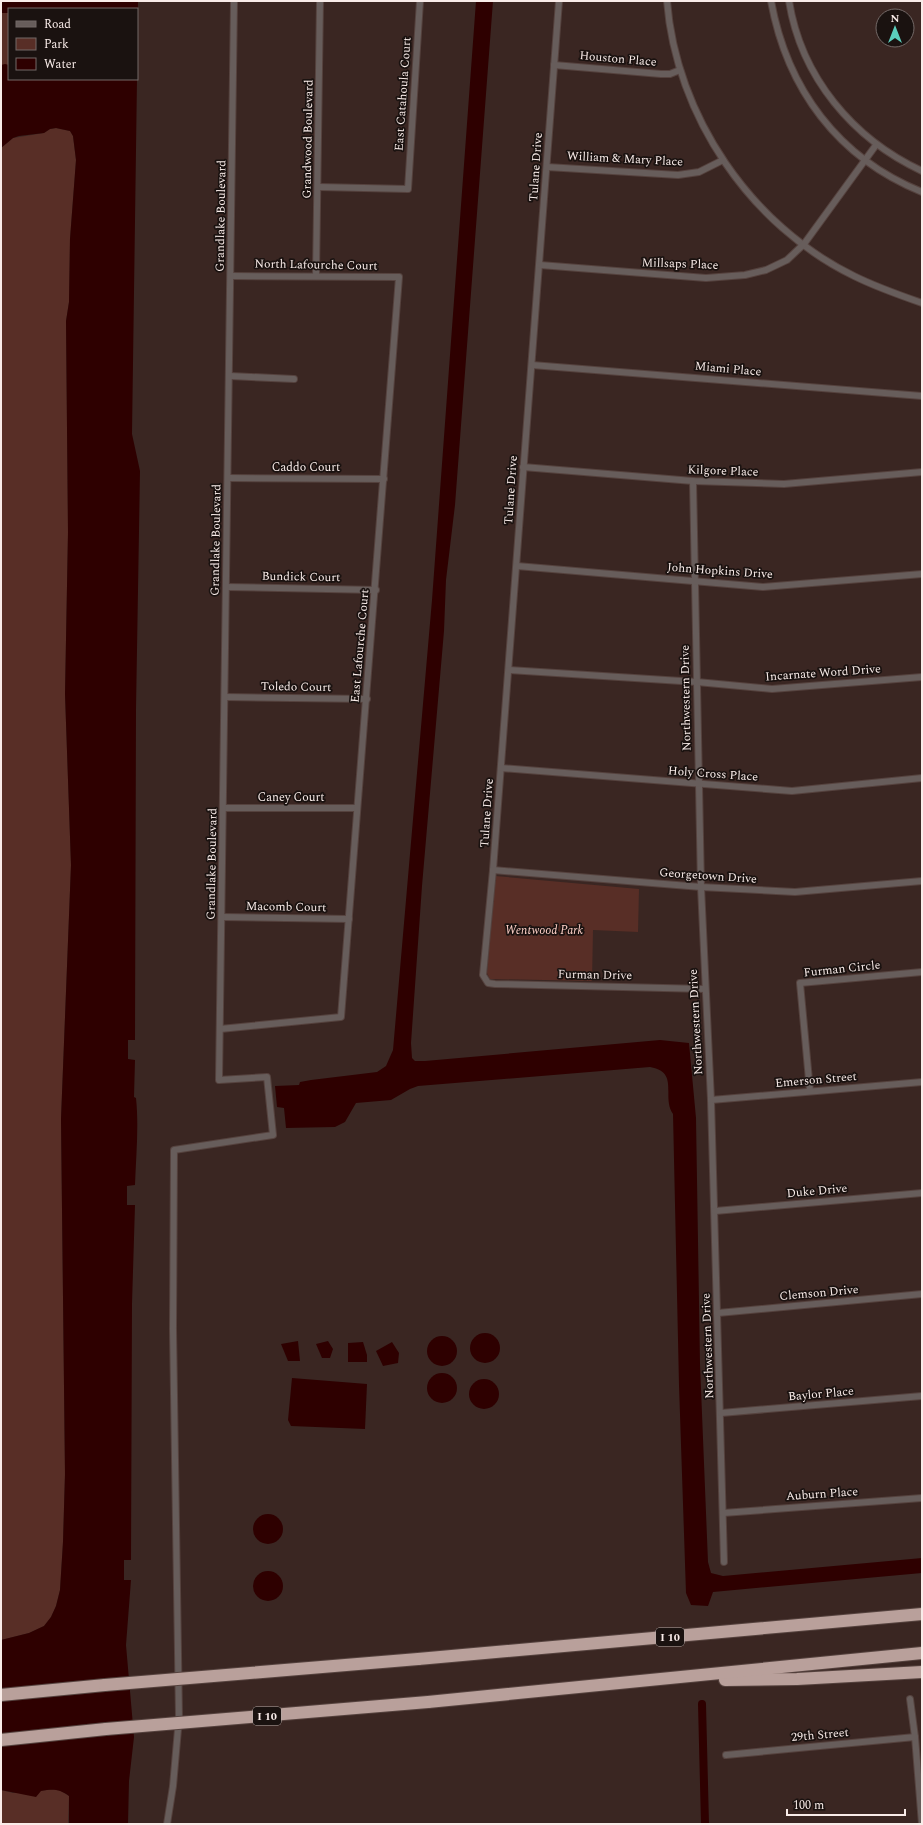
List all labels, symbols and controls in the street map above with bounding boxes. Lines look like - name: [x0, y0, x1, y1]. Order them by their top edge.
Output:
- legend: [8, 8, 138, 80]
- north arrow: [875, 8, 915, 48]
- text: N: [891, 10, 900, 27]
- text: Road: [44, 15, 71, 34]
- text: Park: [44, 35, 69, 54]
- street label: East Catahoula Court: [390, 36, 416, 152]
- street label: Houston Place: [579, 46, 658, 72]
- text: Water: [44, 55, 76, 74]
- street label: Grandwood Boulevard: [297, 79, 319, 199]
- street label: Tulane Drive: [524, 132, 548, 202]
- street label: William & Mary Place: [566, 146, 684, 172]
- street label: Grandlake Boulevard: [211, 160, 231, 272]
- street label: Millsaps Place: [641, 253, 719, 275]
- street label: North Lafourche Court: [254, 254, 378, 276]
- street label: Miami Place: [694, 357, 762, 381]
- street label: Tulane Drive: [499, 455, 523, 525]
- street label: Caddo Court: [272, 458, 340, 477]
- street label: Kilgore Place: [687, 460, 759, 482]
- street label: Grandlake Boulevard: [206, 484, 226, 596]
- street label: John Hopkins Drive: [667, 558, 774, 584]
- street label: Bundick Court: [262, 567, 340, 587]
- street label: East Lafourche Court: [346, 588, 374, 704]
- street label: Northwestern Drive: [676, 645, 696, 751]
- street label: Incarnate Word Drive: [765, 659, 882, 687]
- street label: Toledo Court: [261, 677, 331, 697]
- street label: Holy Cross Place: [667, 761, 759, 787]
- street label: Tulane Drive: [475, 778, 499, 848]
- street label: Caney Court: [257, 788, 325, 807]
- street label: Grandlake Boulevard: [202, 808, 222, 920]
- street label: Georgetown Drive: [659, 863, 758, 889]
- street label: Macomb Court: [246, 897, 326, 917]
- park label: Wentwood Park: [505, 921, 583, 940]
- street label: Furman Circle: [803, 955, 882, 982]
- street label: Furman Drive: [558, 965, 632, 985]
- street label: Northwestern Drive: [684, 968, 708, 1075]
- street label: Emerson Street: [774, 1067, 858, 1093]
- street label: Duke Drive: [786, 1179, 848, 1203]
- street label: Clemson Drive: [779, 1280, 860, 1306]
- street label: Northwestern Drive: [697, 1292, 719, 1399]
- street label: Baylor Place: [787, 1382, 855, 1406]
- street label: Auburn Place: [785, 1482, 859, 1506]
- road number: I 10: [656, 1628, 684, 1646]
- road number: I 10: [253, 1707, 281, 1725]
- street label: 29th Street: [790, 1723, 850, 1747]
- scale bar: [787, 1791, 905, 1817]
- text: 100 m: [793, 1796, 824, 1815]

